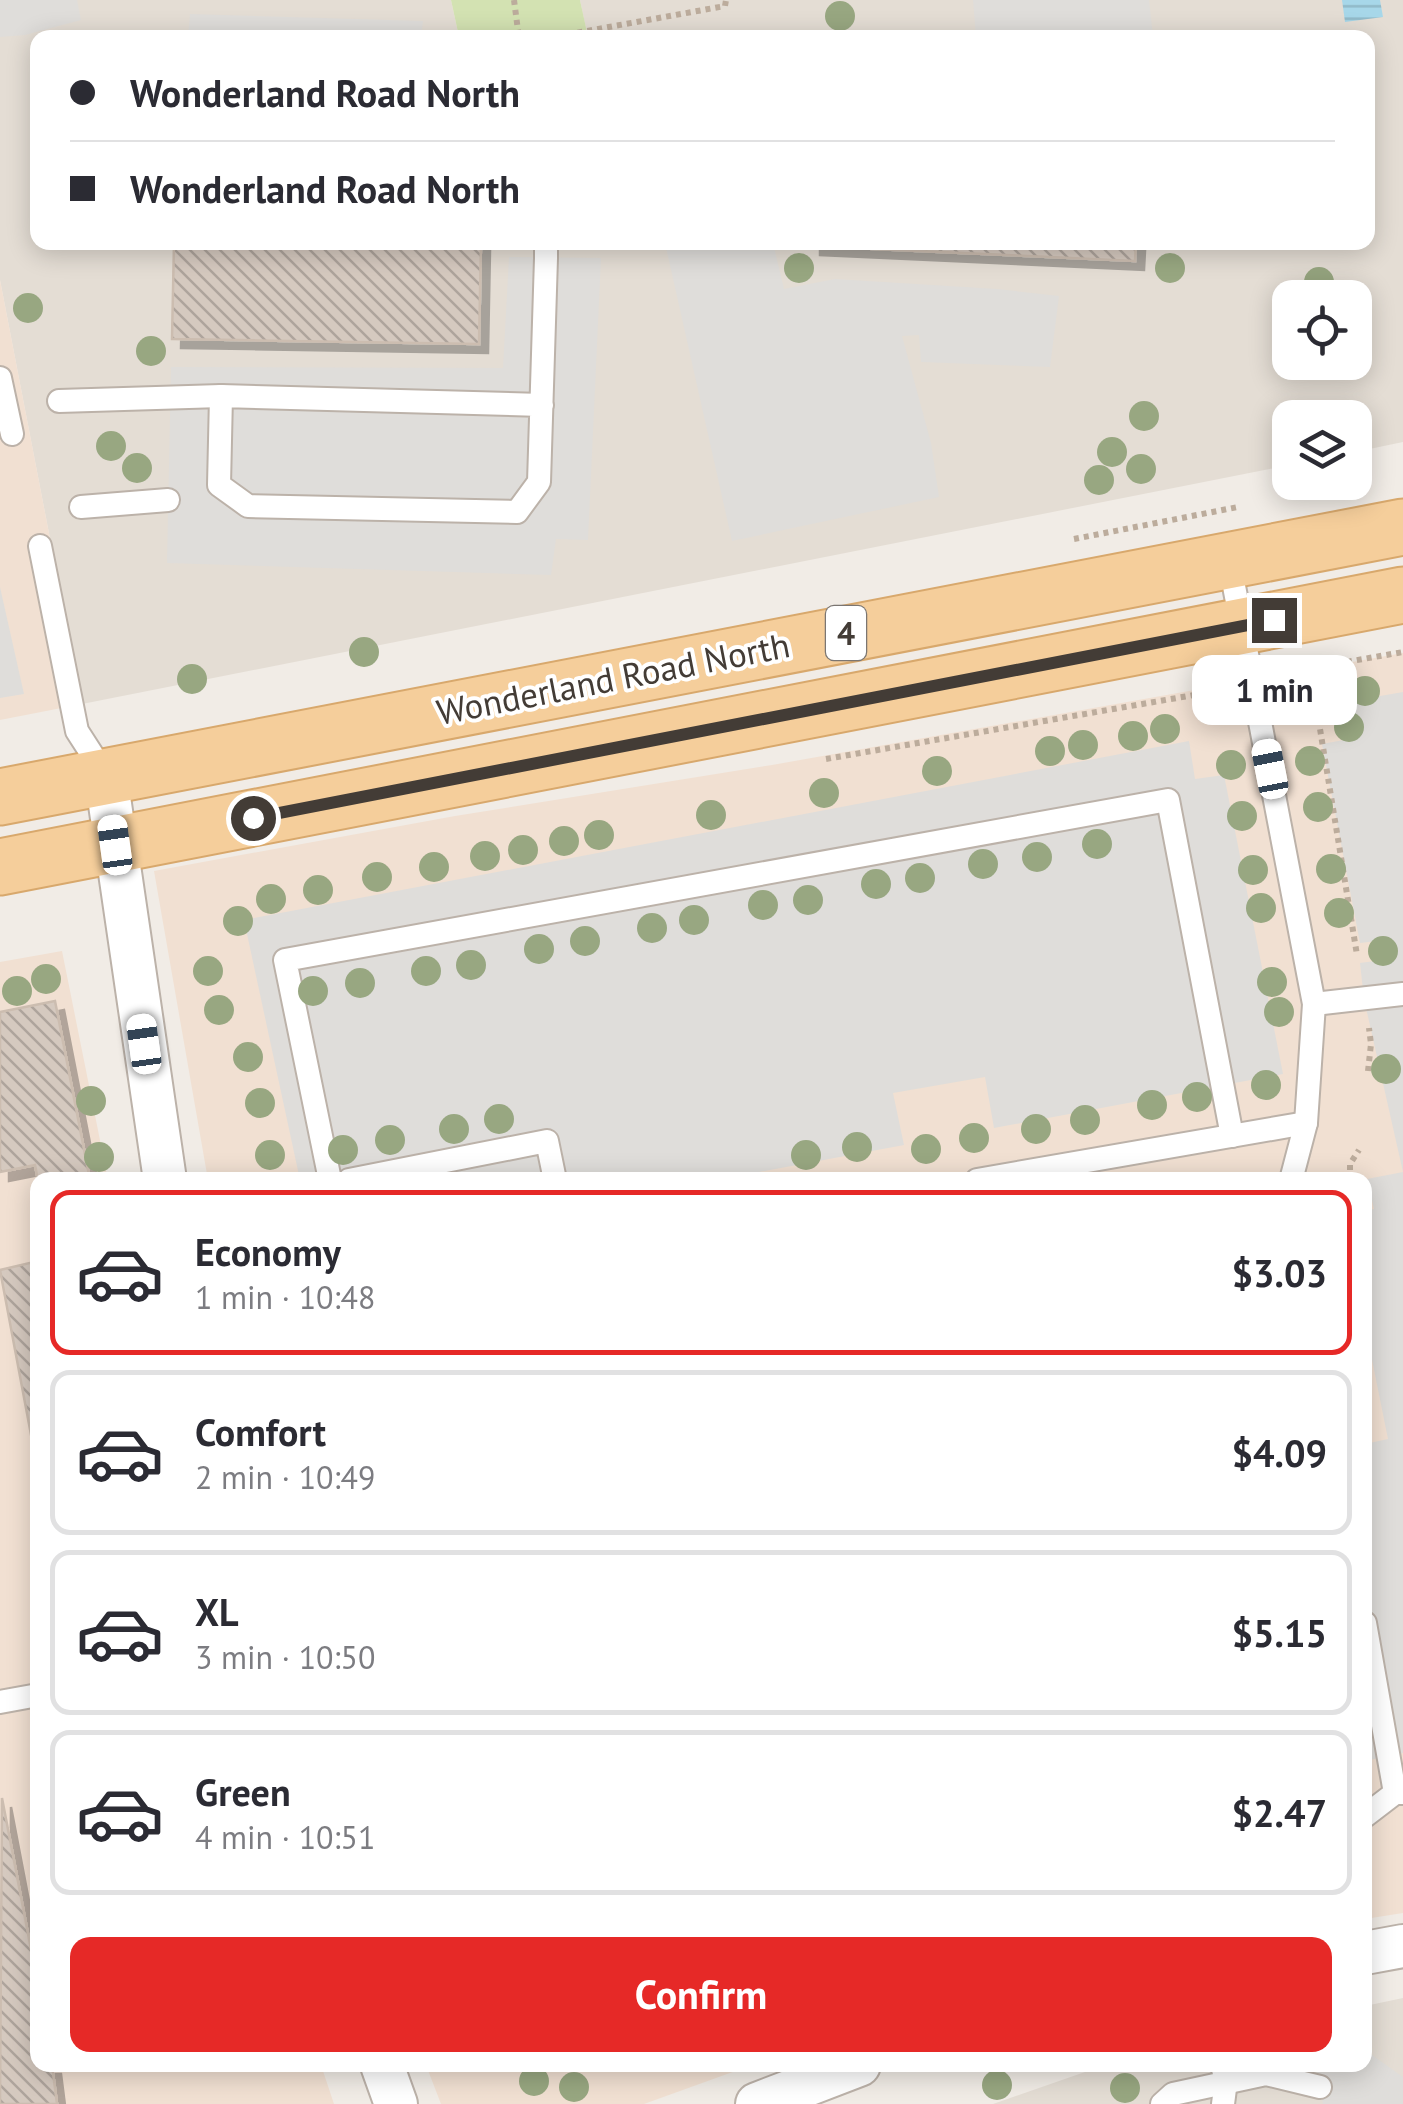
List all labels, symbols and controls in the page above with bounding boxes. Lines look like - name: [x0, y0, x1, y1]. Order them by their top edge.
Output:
- text: Wonderland Road North: [130, 68, 520, 117]
- text: Wonderland Road North: [130, 164, 520, 213]
- map controls: [1272, 280, 1372, 500]
- button: locate: [1272, 280, 1372, 380]
- button: layers: [1272, 400, 1372, 500]
- route end: [1252, 598, 1297, 643]
- road number: 4: [826, 606, 866, 660]
- street label: Wonderland Road North: [433, 621, 793, 735]
- callout: 1 min: [1192, 655, 1356, 725]
- text: 1 min: [1235, 669, 1314, 711]
- car: [1250, 737, 1290, 801]
- route start: [231, 796, 276, 841]
- car: [96, 813, 134, 877]
- car: [125, 1012, 163, 1076]
- text: Economy: [195, 1227, 341, 1276]
- icon: car: [75, 1228, 165, 1318]
- text: $3.03: [1231, 1248, 1327, 1297]
- text: 1 min · 10:48: [195, 1276, 375, 1318]
- text: Comfort: [195, 1407, 326, 1456]
- icon: car: [75, 1408, 165, 1498]
- text: $4.09: [1231, 1428, 1327, 1477]
- text: 2 min · 10:49: [195, 1456, 375, 1498]
- text: XL: [195, 1587, 239, 1636]
- icon: car: [75, 1588, 165, 1678]
- text: $5.15: [1231, 1608, 1327, 1657]
- text: 3 min · 10:50: [195, 1636, 375, 1678]
- text: Green: [195, 1767, 291, 1816]
- icon: car: [75, 1768, 165, 1858]
- text: $2.47: [1231, 1788, 1327, 1837]
- text: 4 min · 10:51: [195, 1816, 375, 1858]
- button: Confirm: [70, 1937, 1332, 2052]

